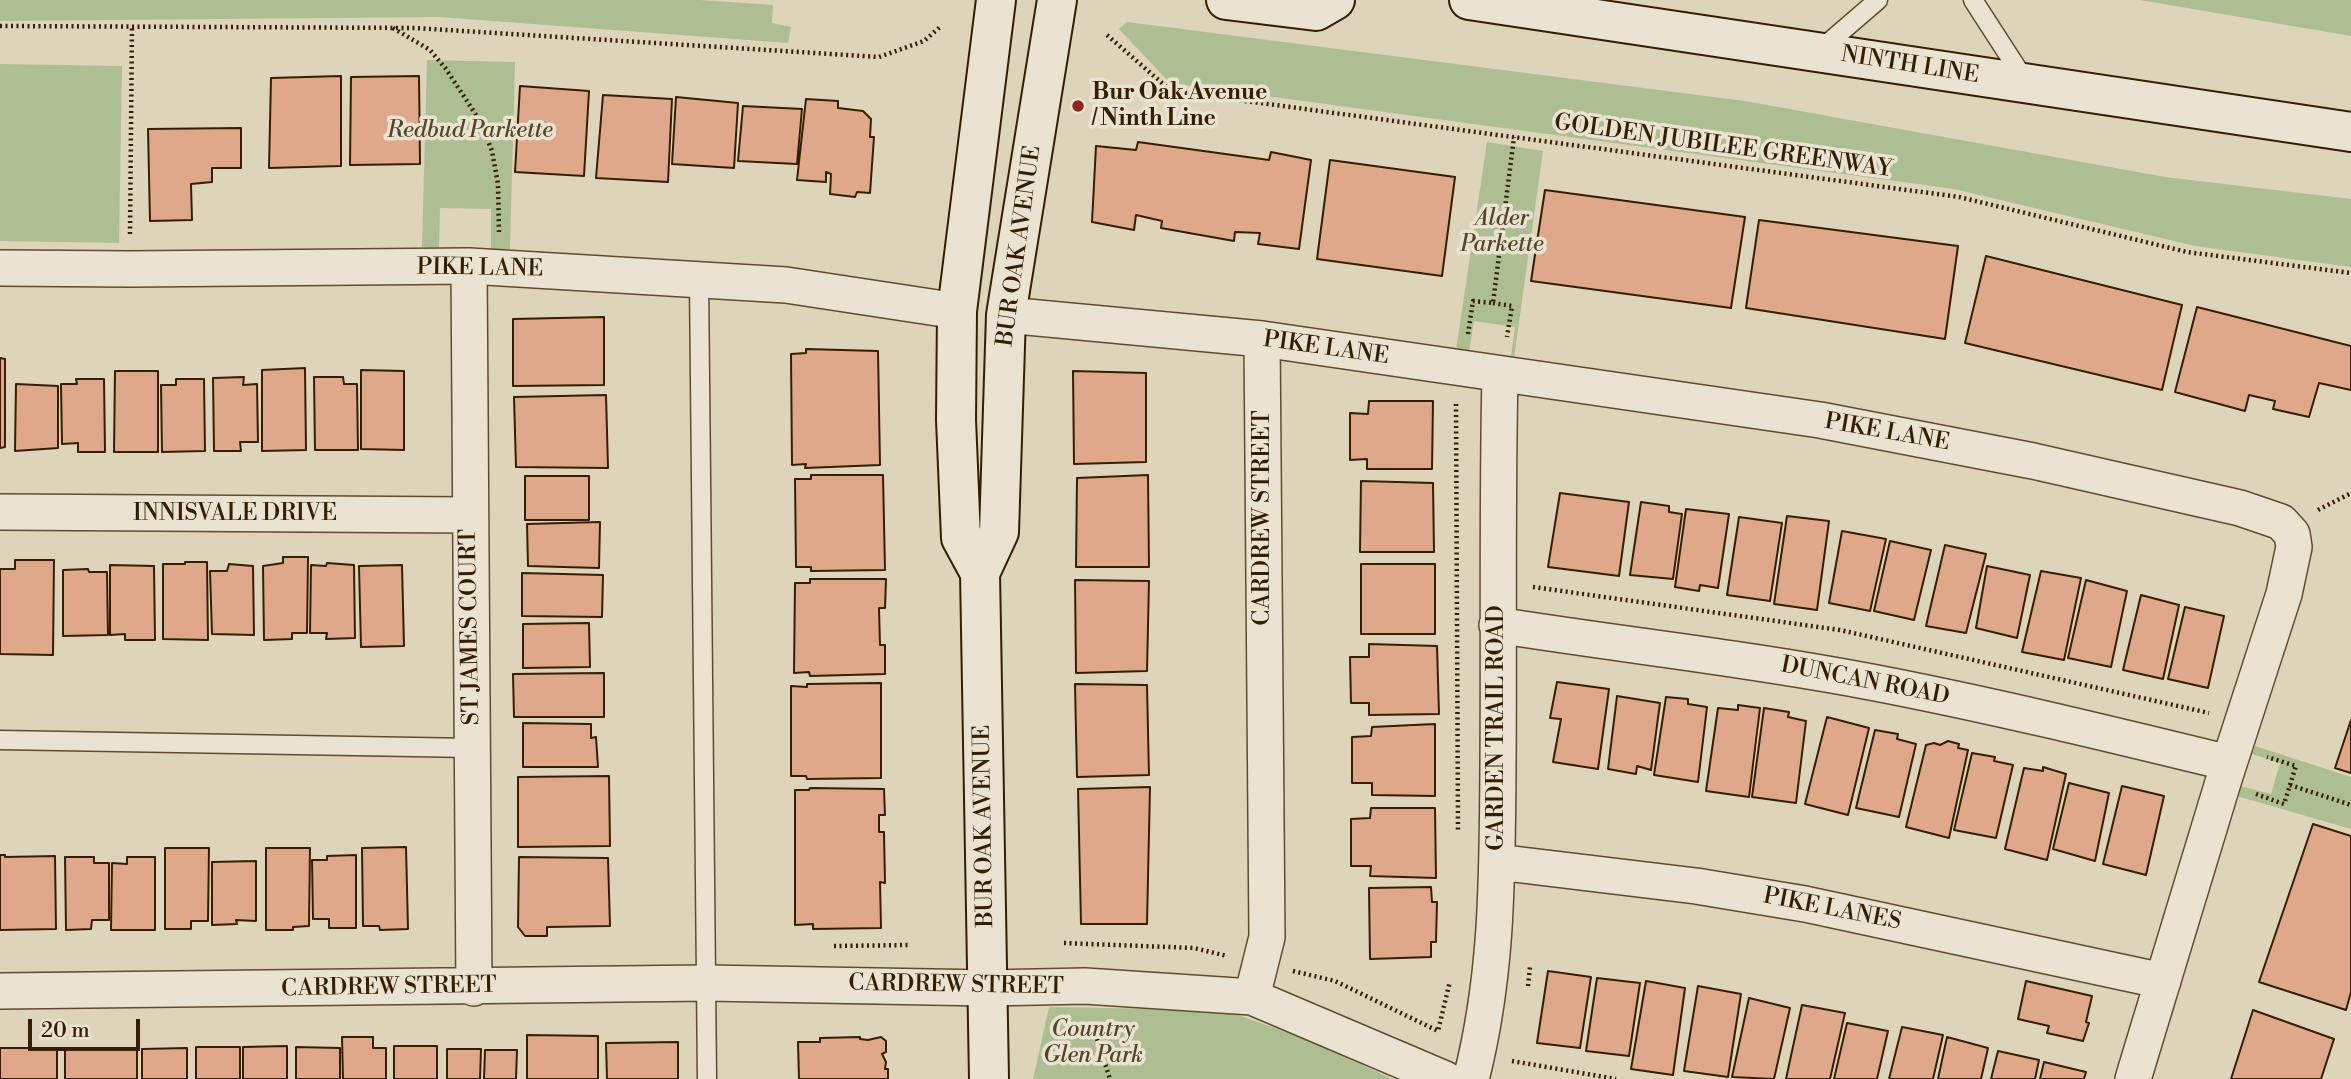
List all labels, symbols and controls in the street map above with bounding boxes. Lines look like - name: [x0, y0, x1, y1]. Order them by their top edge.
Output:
- street label: NINTH LINE: [1839, 41, 1981, 91]
- place label: Bur Oak Avenue / Ninth Line: [1092, 79, 1267, 133]
- marker: Bur Oak Avenue / Ninth Line: [1070, 98, 1086, 114]
- street label: GOLDEN JUBILEE GREENWAY: [1552, 110, 1894, 184]
- park label: Redbud Parkette: [387, 117, 553, 145]
- street label: BUR OAK AVENUE: [992, 144, 1048, 348]
- park label: Alder Parkette: [1460, 205, 1544, 259]
- street label: PIKE LANE: [416, 254, 544, 284]
- street label: PIKE LANE: [1261, 327, 1391, 371]
- street label: PIKE LANE: [1822, 408, 1952, 458]
- street label: CARDREW STREET: [1249, 410, 1277, 626]
- street label: INNISVALE DRIVE: [133, 500, 337, 528]
- street label: ST JAMES COURT: [455, 529, 487, 725]
- street label: GARDEN TRAIL ROAD: [1483, 605, 1511, 851]
- street label: DUNCAN ROAD: [1778, 652, 1952, 712]
- street label: BUR OAK AVENUE: [969, 724, 1001, 928]
- street label: PIKE LANES: [1761, 883, 1903, 937]
- street label: CARDREW STREET: [848, 970, 1064, 1002]
- street label: CARDREW STREET: [281, 972, 497, 1004]
- scale bar: [32, 1006, 144, 1050]
- park label: Country Glen Park: [1043, 1016, 1143, 1070]
- text: 20 m: [41, 1018, 90, 1044]

